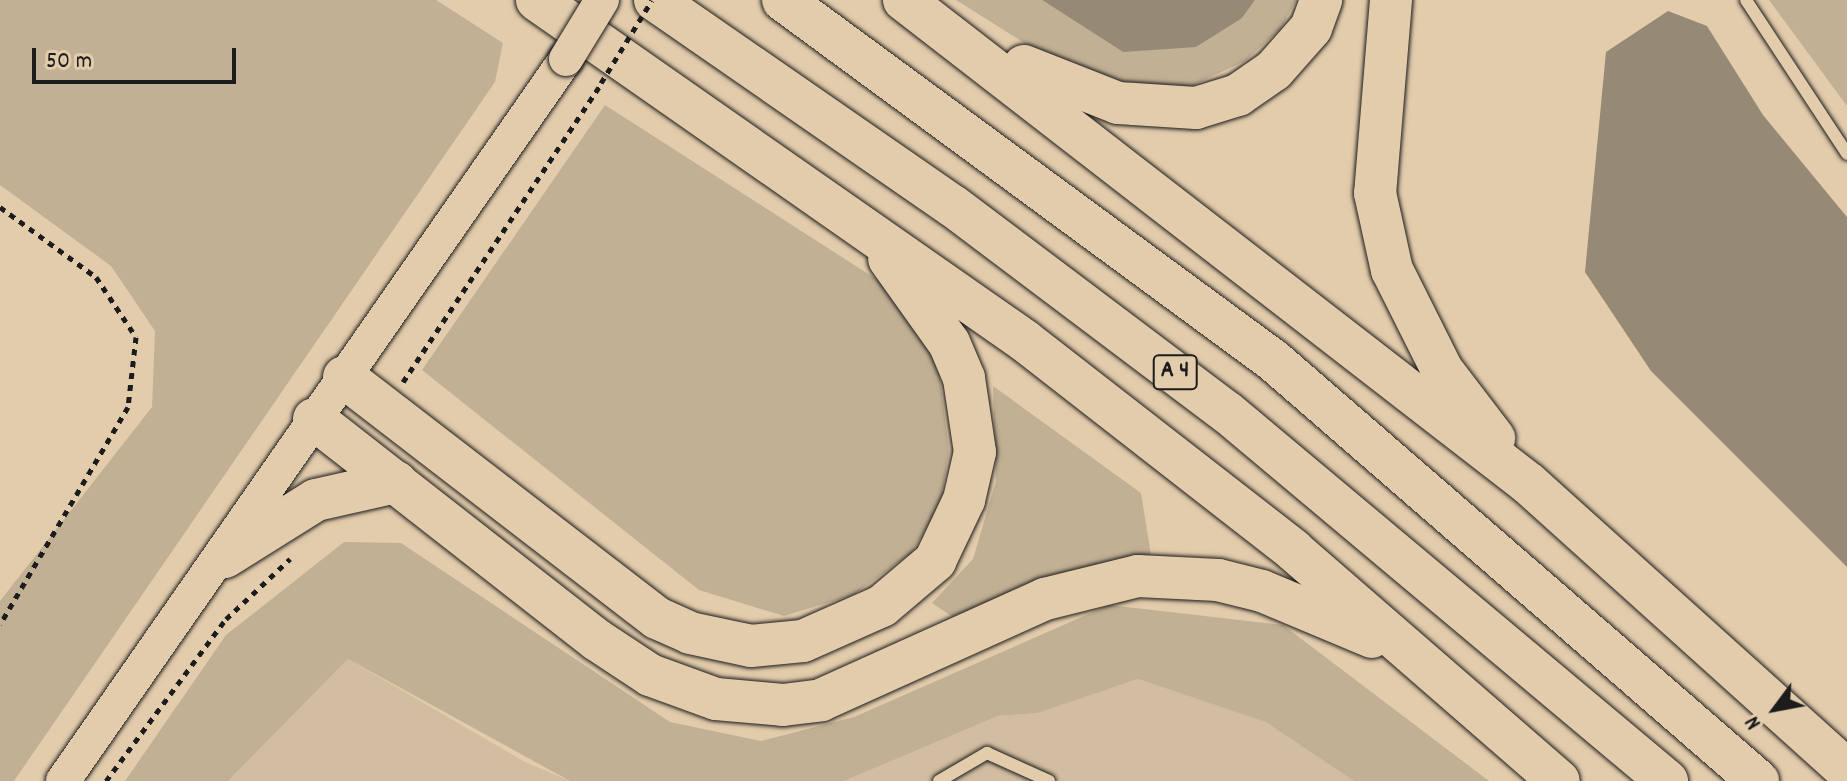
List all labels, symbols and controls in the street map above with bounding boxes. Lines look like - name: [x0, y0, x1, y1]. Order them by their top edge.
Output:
- scale bar: [36, 32, 240, 82]
- text: 50 m: [46, 45, 92, 79]
- road number: A 4: [1151, 352, 1199, 392]
- north arrow: [1735, 669, 1815, 749]
- text: N: [1738, 709, 1770, 735]

